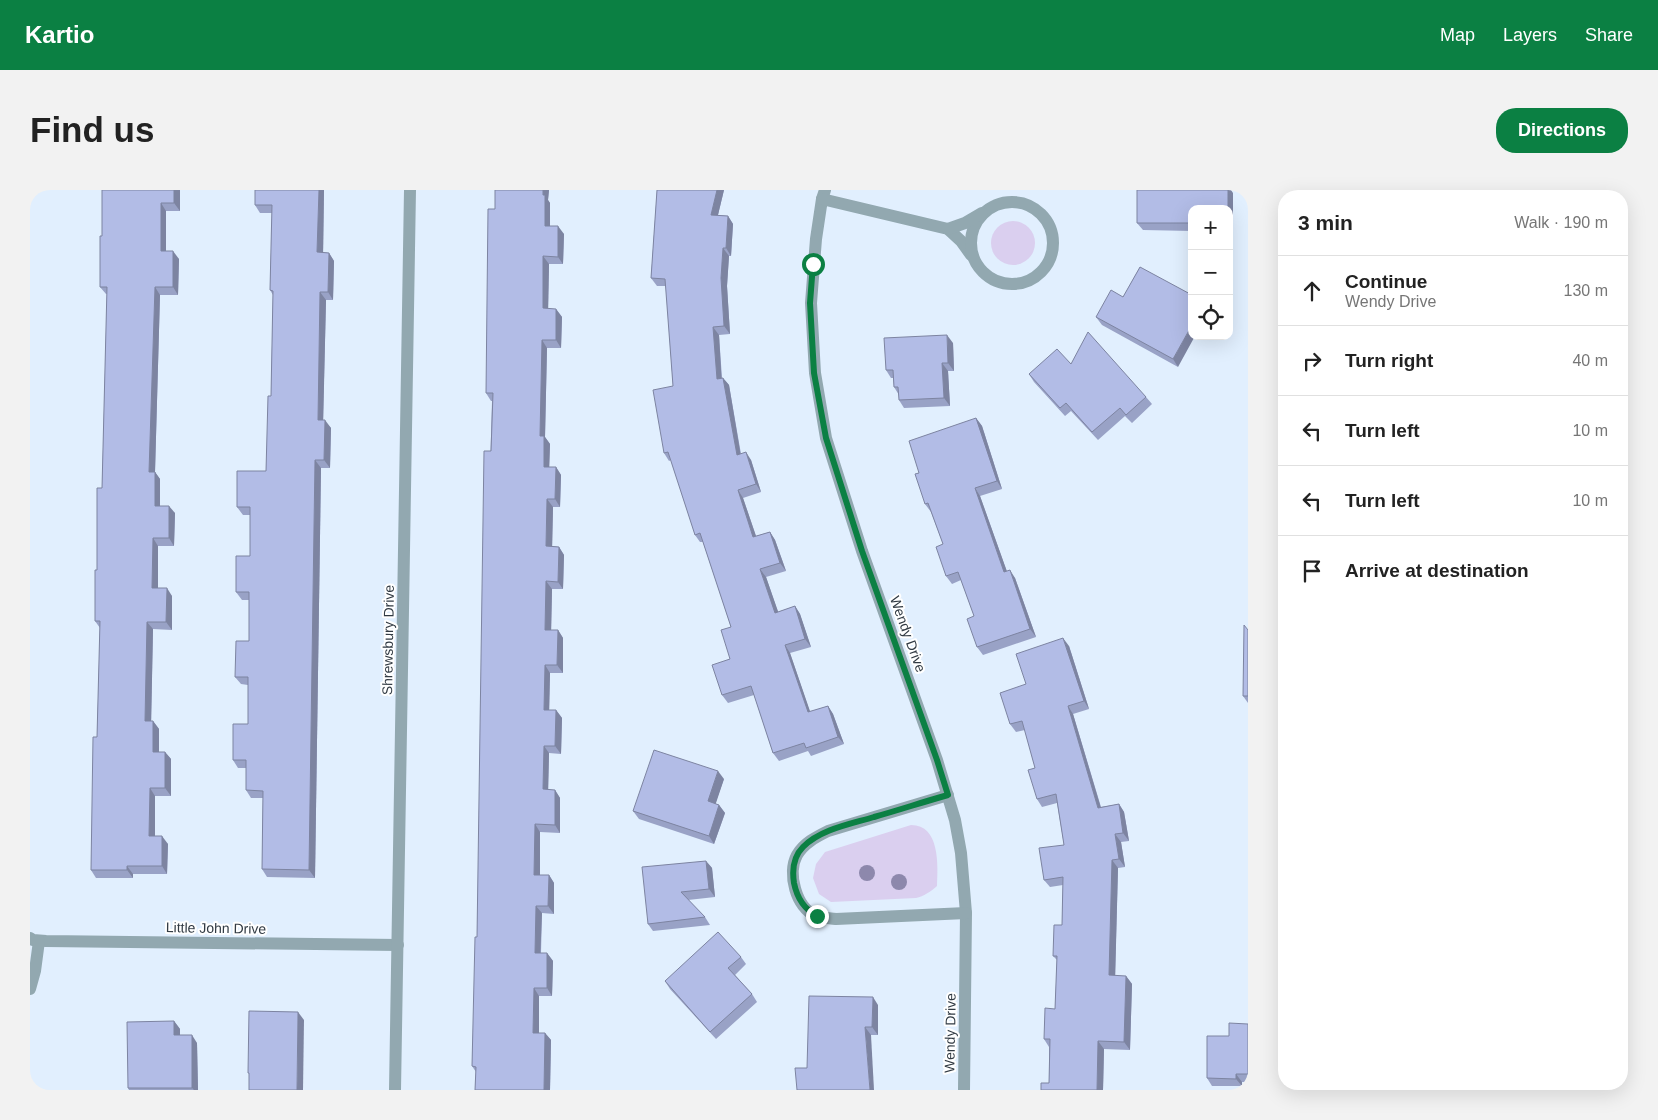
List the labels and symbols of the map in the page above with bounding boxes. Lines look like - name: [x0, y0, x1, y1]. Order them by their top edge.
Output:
- route start: [802, 253, 825, 276]
- street label: Shrewsbury Drive: [379, 584, 397, 695]
- street label: Wendy Drive: [887, 594, 929, 674]
- route end: [806, 905, 829, 928]
- street label: Little John Drive: [166, 919, 267, 937]
- street label: Wendy Drive: [941, 993, 959, 1073]

